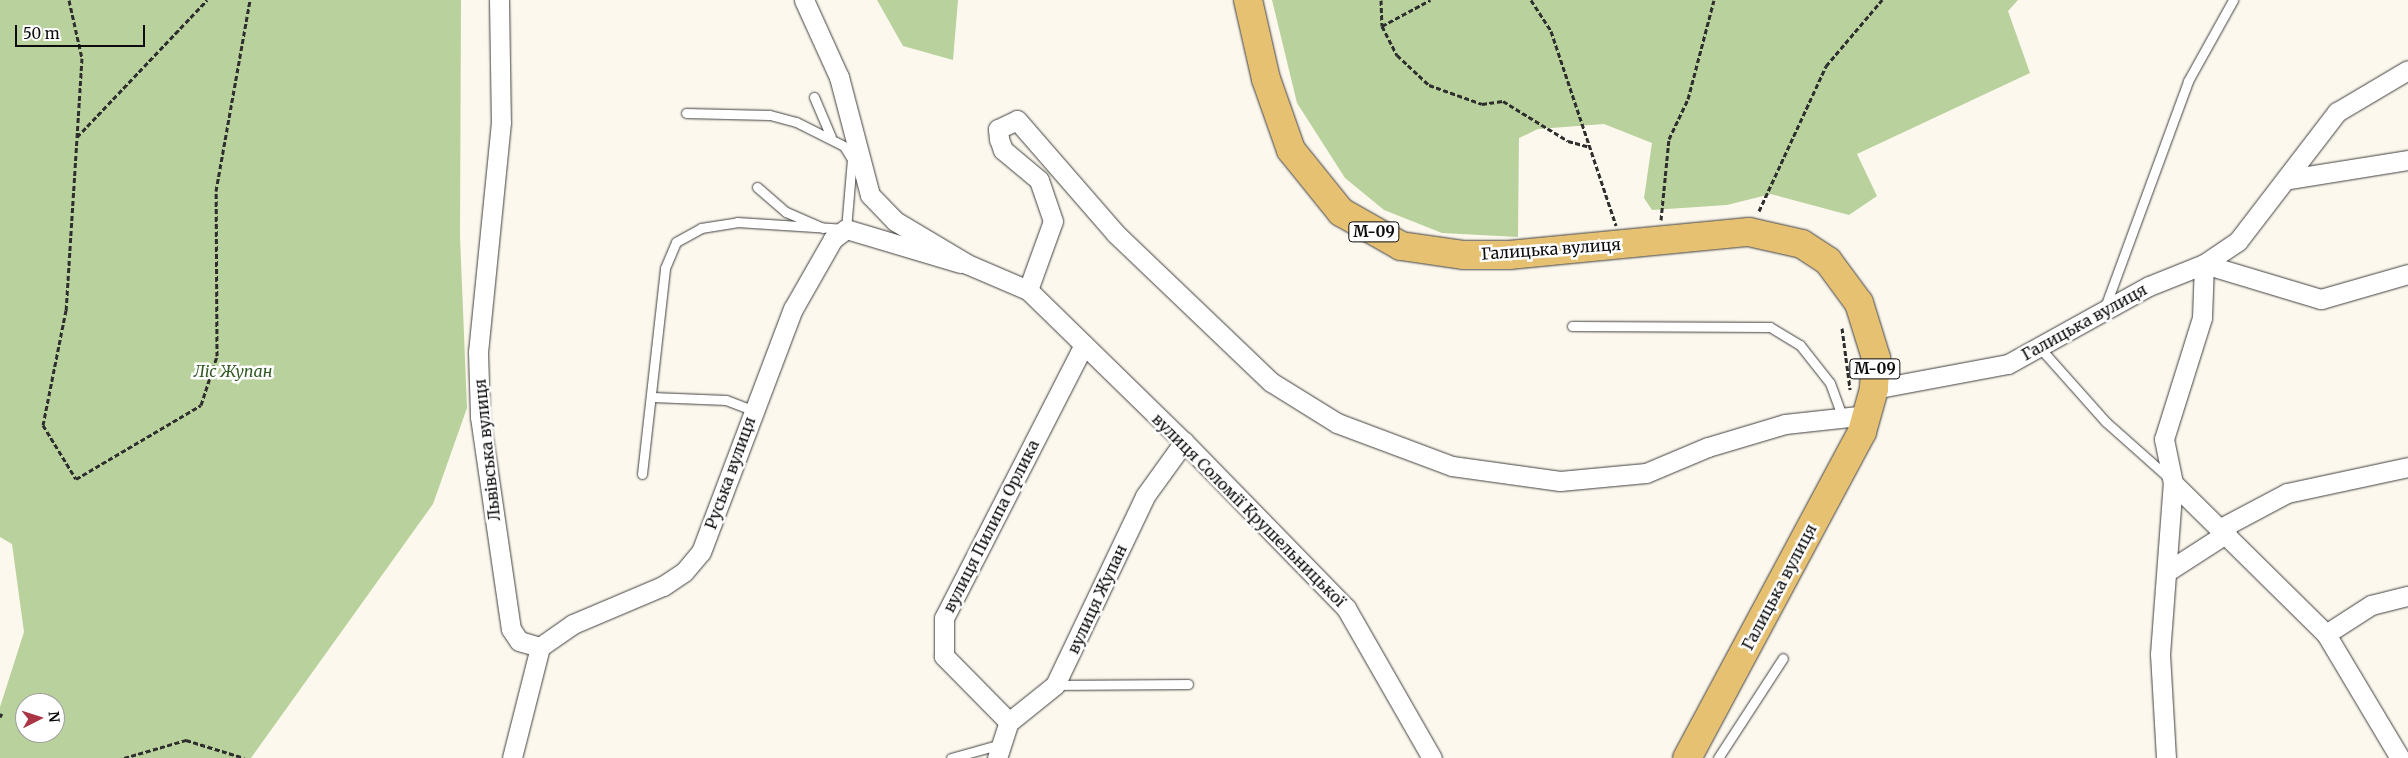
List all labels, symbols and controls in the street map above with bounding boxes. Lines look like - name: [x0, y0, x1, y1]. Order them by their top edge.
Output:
- scale bar: [18, 15, 148, 47]
- text: 50 m: [23, 24, 60, 43]
- road number: М-09: [1348, 220, 1400, 244]
- street label: Галицька вулиця: [1480, 235, 1622, 263]
- street label: Галицька вулиця: [2018, 280, 2150, 364]
- road number: М-09: [1849, 356, 1901, 382]
- park label: Ліс Жупан: [194, 361, 272, 381]
- street label: Львівська вулиця: [470, 378, 504, 522]
- street label: вулиця Соломії Крушельницької: [1148, 409, 1350, 611]
- street label: Руська вулиця: [701, 414, 759, 532]
- street label: вулиця Пилипа Орлика: [939, 437, 1043, 615]
- street label: Галицька вулиця: [1738, 521, 1820, 653]
- street label: вулиця Жупан: [1063, 541, 1131, 657]
- north arrow: [15, 693, 65, 743]
- text: N: [44, 710, 63, 723]

